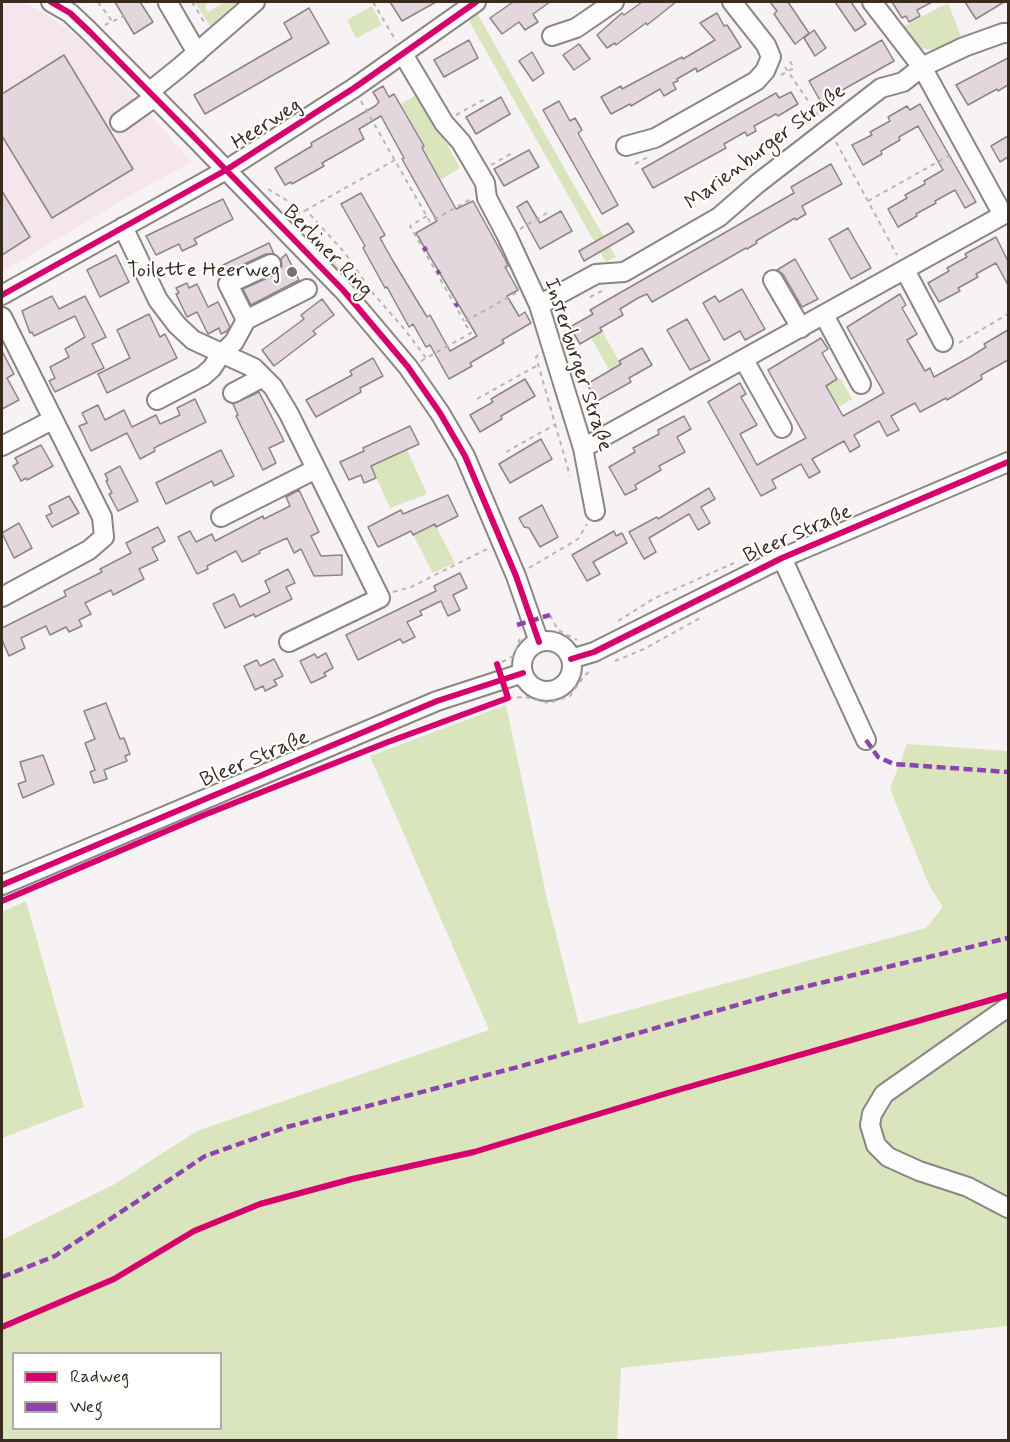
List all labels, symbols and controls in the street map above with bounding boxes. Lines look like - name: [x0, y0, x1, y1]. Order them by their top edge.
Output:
- street label: Marienburger Straße: [681, 79, 851, 217]
- street label: Heerweg: [228, 93, 306, 157]
- street label: Berliner Ring: [277, 200, 377, 304]
- place label: Toilette Heerweg: [127, 259, 280, 285]
- marker: Toilette Heerweg: [285, 265, 299, 279]
- street label: Insterburger Straße: [537, 275, 617, 455]
- street label: Bleer Straße: [740, 500, 856, 570]
- street label: Bleer Straße: [197, 726, 313, 794]
- legend: [12, 1352, 222, 1430]
- text: Radweg: [70, 1365, 129, 1389]
- text: Weg: [70, 1395, 103, 1419]

